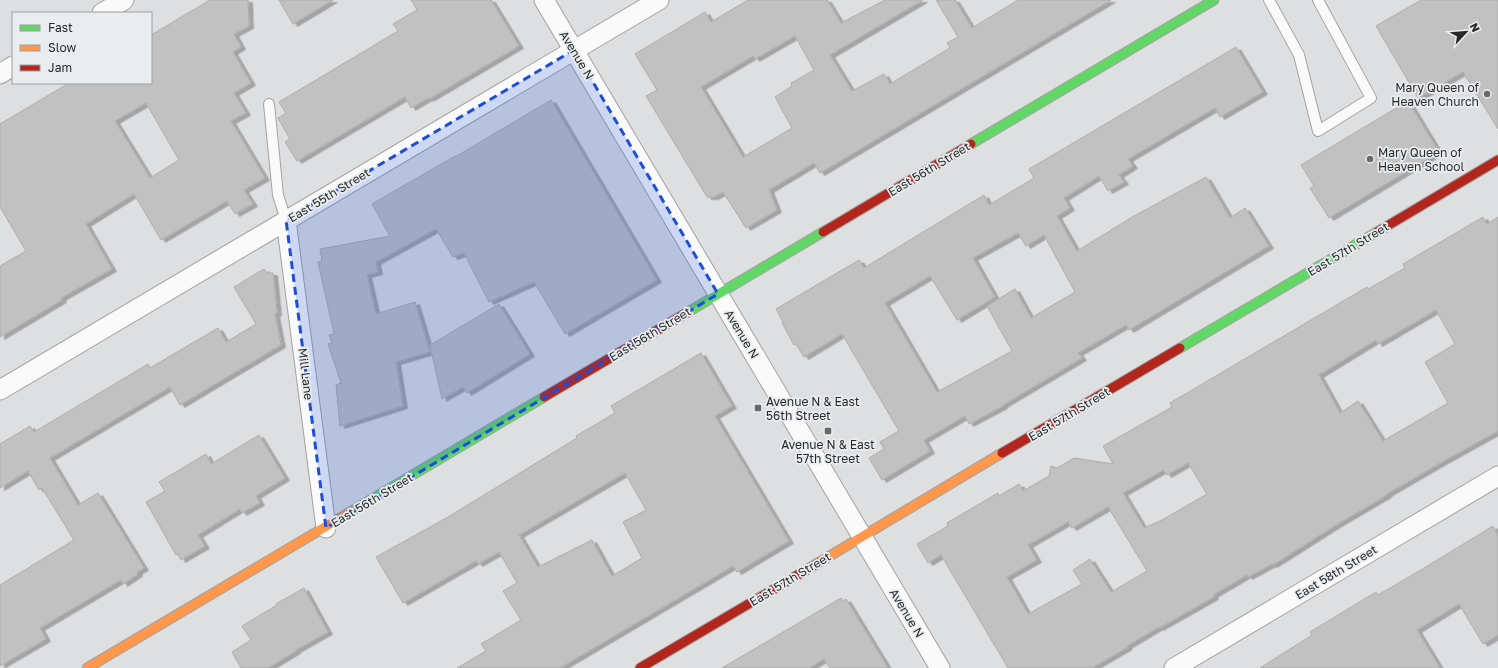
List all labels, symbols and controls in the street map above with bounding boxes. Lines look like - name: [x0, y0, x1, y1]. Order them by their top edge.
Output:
- legend: [12, 12, 152, 84]
- north arrow: [1446, 12, 1486, 52]
- text: Fast: [48, 20, 73, 35]
- text: N: [1468, 21, 1483, 34]
- street label: Avenue N: [557, 28, 597, 82]
- text: Slow: [48, 40, 76, 55]
- text: Jam: [48, 60, 72, 75]
- place label: Mary Queen of Heaven Church: [1391, 80, 1480, 109]
- marker: Mary Queen of Heaven Church: [1482, 89, 1492, 99]
- street label: East 56th Street: [885, 139, 973, 199]
- place label: Mary Queen of Heaven School: [1378, 145, 1464, 174]
- marker: Mary Queen of Heaven School: [1365, 154, 1375, 164]
- street label: East 55th Street: [285, 165, 373, 225]
- street label: East 57th Street: [1305, 219, 1392, 279]
- street label: East 56th Street: [606, 304, 694, 364]
- street label: Avenue N: [722, 307, 762, 361]
- street label: Mill Lane: [295, 347, 317, 401]
- street label: East 57th Street: [1026, 384, 1113, 444]
- place label: Avenue N & East 56th Street: [766, 394, 860, 423]
- marker: Avenue N & East 56th Street: [753, 403, 763, 413]
- marker: Avenue N & East 57th Street: [823, 426, 833, 436]
- place label: Avenue N & East 57th Street: [781, 437, 875, 466]
- street label: East 56th Street: [328, 470, 416, 530]
- street label: East 58th Street: [1292, 541, 1380, 602]
- street label: East 57th Street: [747, 549, 834, 609]
- street label: Avenue N: [887, 586, 927, 640]

